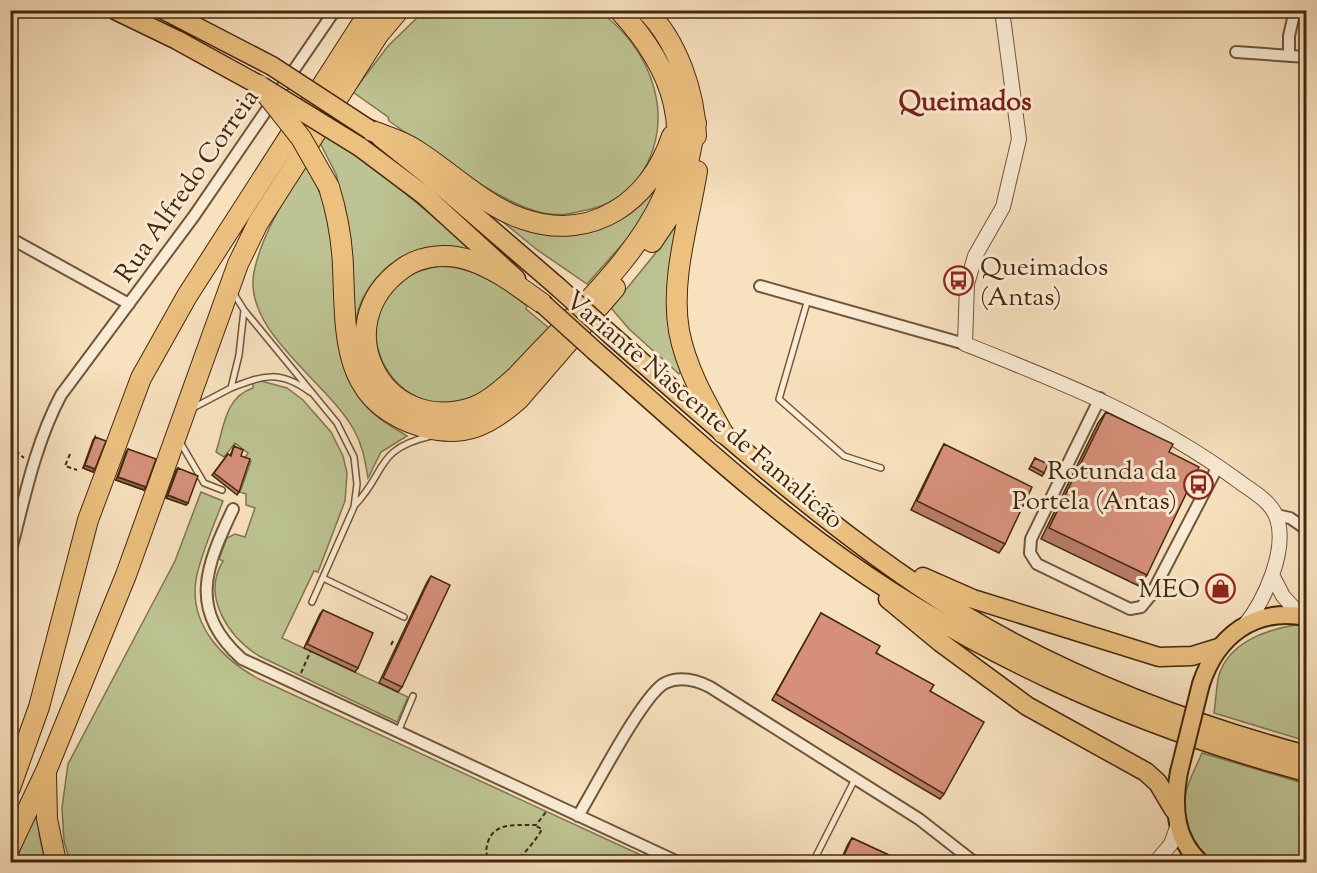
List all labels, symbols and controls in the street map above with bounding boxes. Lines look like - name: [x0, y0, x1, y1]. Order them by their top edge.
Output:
- street label: Rua Alfredo Correia: [107, 82, 269, 291]
- district label: Queimados: [898, 84, 1032, 123]
- place label: Queimados (Antas): [980, 250, 1108, 317]
- bus stop icon: Queimados (Antas): [943, 265, 975, 297]
- street label: Variante Nascente de Famalicão: [556, 283, 851, 539]
- place label: Rotunda da Portela (Antas): [1012, 454, 1177, 521]
- bus stop icon: Rotunda da Portela (Antas): [1182, 469, 1214, 501]
- place label: MEO: [1138, 572, 1200, 609]
- shop icon: MEO: [1205, 572, 1237, 604]

